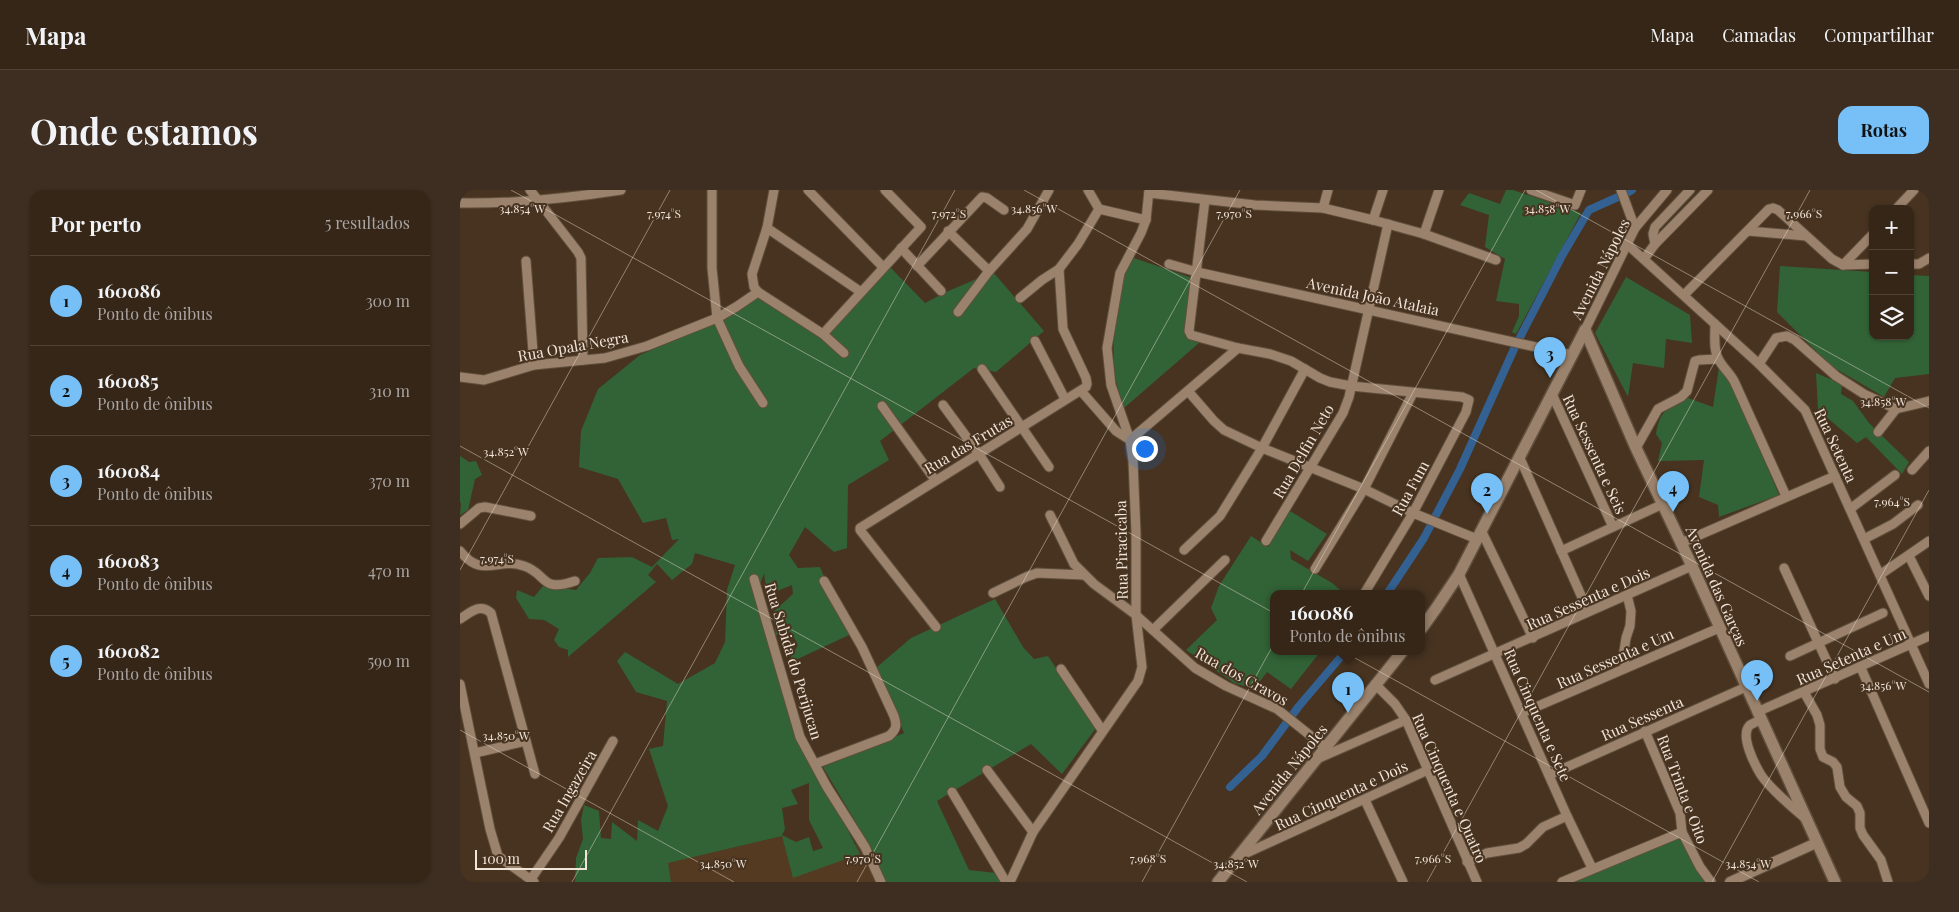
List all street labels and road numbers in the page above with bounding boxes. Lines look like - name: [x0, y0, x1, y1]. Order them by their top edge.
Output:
- street label: Avenida Nápoles: [1566, 215, 1634, 324]
- street label: Avenida João Atalaia: [1304, 272, 1442, 320]
- street label: Rua Opala Negra: [516, 326, 630, 366]
- street label: Rua Sessenta e Seis: [1559, 391, 1631, 517]
- street label: Rua Delfin Neto: [1268, 400, 1338, 502]
- street label: Rua Setenta: [1810, 405, 1862, 486]
- street label: Rua das Frutas: [920, 410, 1016, 478]
- street label: Rua Fum: [1387, 456, 1434, 519]
- street label: Rua Piracicaba: [1110, 500, 1132, 600]
- street label: Avenida das Garças: [1681, 522, 1753, 649]
- street label: Rua Sessenta e Dois: [1523, 562, 1653, 634]
- street label: Rua Subida do Perijucan: [761, 580, 827, 742]
- street label: Rua Sessenta e Um: [1553, 623, 1677, 693]
- street label: Rua Setenta e Um: [1793, 623, 1910, 689]
- street label: Rua dos Cravos: [1192, 642, 1292, 710]
- street label: Rua Cinquenta e Sete: [1500, 646, 1576, 784]
- street label: Rua Sessenta: [1598, 691, 1687, 745]
- street label: Rua Cinquenta e Quatro: [1408, 710, 1492, 866]
- street label: Avenida Nápoles: [1246, 720, 1331, 819]
- street label: Rua Trinta e Oito: [1653, 732, 1713, 846]
- street label: Rua Ingazeira: [537, 746, 601, 836]
- street label: Rua Cinquenta e Dois: [1271, 755, 1411, 835]

